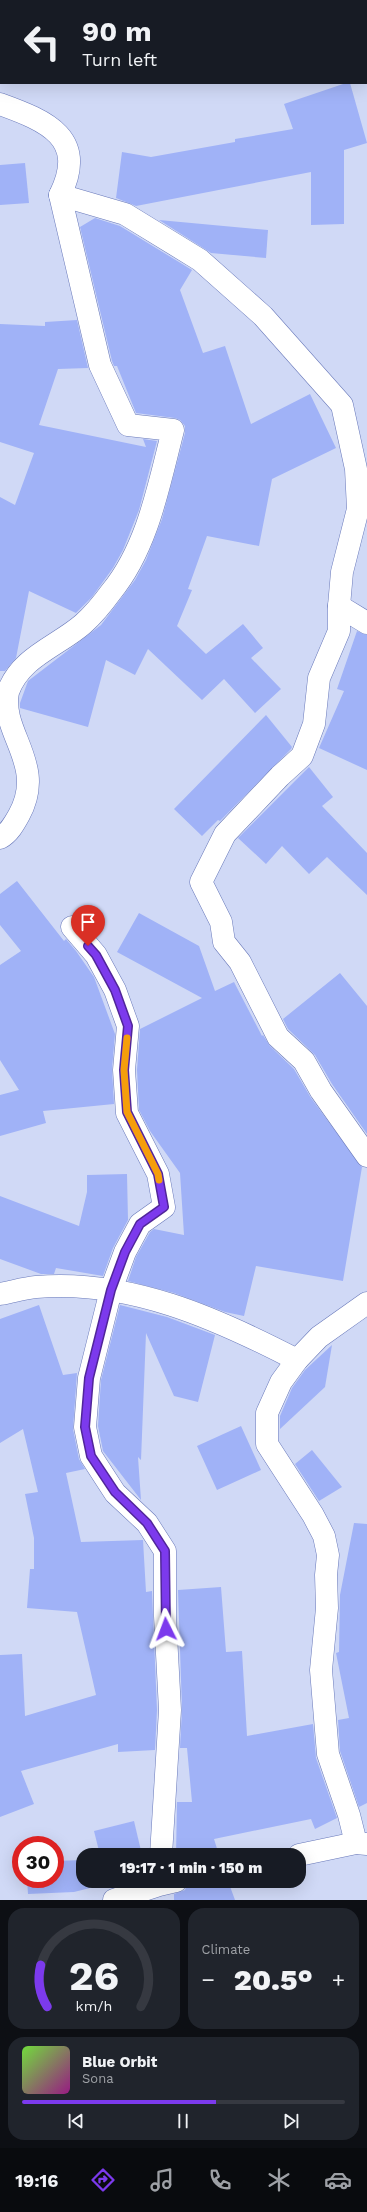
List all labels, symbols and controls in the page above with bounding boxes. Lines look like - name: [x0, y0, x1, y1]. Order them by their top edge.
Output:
- text: 90 m: [82, 15, 152, 48]
- icon: left: [16, 16, 68, 68]
- text: Turn left: [82, 49, 157, 70]
- pin: [71, 905, 105, 946]
- icon: arrive: [77, 911, 99, 933]
- position arrow: [145, 1608, 187, 1650]
- speed limit sign: 30: [12, 1836, 64, 1888]
- text: 19:17 · 1 min · 150 m: [120, 1859, 262, 1877]
- text: Climate: [202, 1942, 250, 1957]
- text: 26: [69, 1950, 119, 1999]
- text: 20.5°: [234, 1962, 313, 1997]
- text: −: [202, 1967, 215, 1992]
- text: +: [332, 1967, 345, 1992]
- text: km/h: [75, 1997, 112, 2013]
- text: Blue Orbit: [82, 2053, 157, 2071]
- text: Sona: [82, 2071, 114, 2086]
- icon: previous: [65, 2110, 87, 2132]
- icon: pause: [172, 2110, 194, 2132]
- icon: next: [280, 2110, 302, 2132]
- icon: directions: [89, 2166, 117, 2194]
- icon: music: [148, 2166, 176, 2194]
- icon: phone: [206, 2166, 234, 2194]
- icon: climate: [265, 2166, 293, 2194]
- icon: car: [324, 2166, 352, 2194]
- text: 19:16: [15, 2170, 58, 2191]

